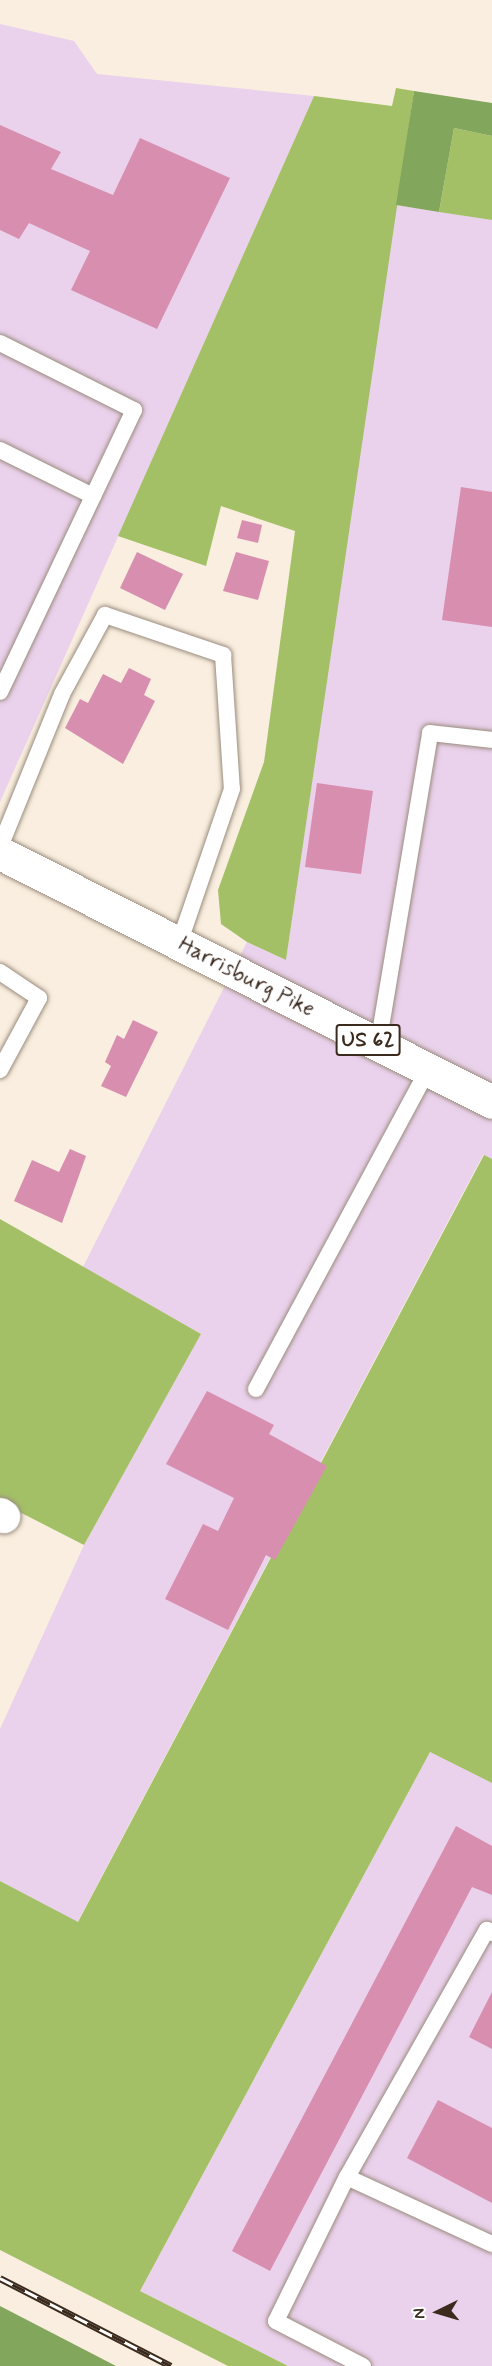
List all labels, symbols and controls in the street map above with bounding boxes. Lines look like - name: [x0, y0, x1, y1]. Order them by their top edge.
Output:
- street label: Harrisburg Pike: [173, 932, 319, 1024]
- road number: US 62: [335, 1022, 401, 1058]
- north arrow: [408, 2282, 468, 2342]
- text: N: [409, 2307, 430, 2320]

